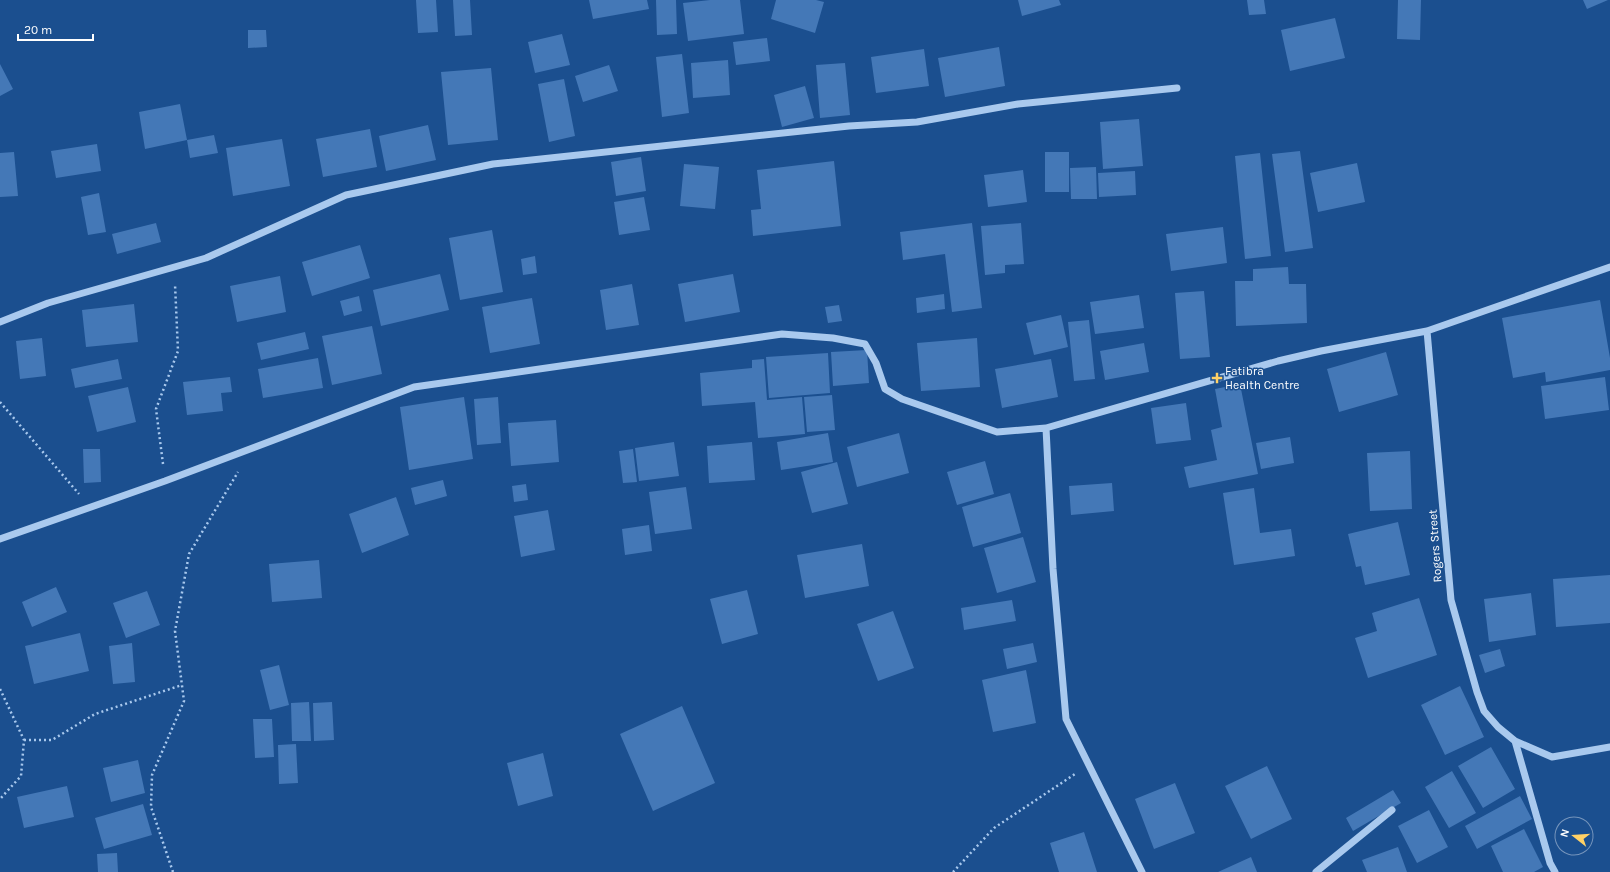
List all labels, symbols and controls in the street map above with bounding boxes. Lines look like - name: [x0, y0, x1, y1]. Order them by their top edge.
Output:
- scale bar: [18, 16, 93, 42]
- text: 20 m: [24, 23, 52, 37]
- place label: Fatibra Health Centre: [1225, 364, 1300, 392]
- marker: Fatibra Health Centre: [1212, 373, 1222, 383]
- street label: Rogers Street: [1425, 508, 1445, 583]
- north arrow: [1554, 816, 1594, 856]
- text: N: [1558, 828, 1572, 839]

